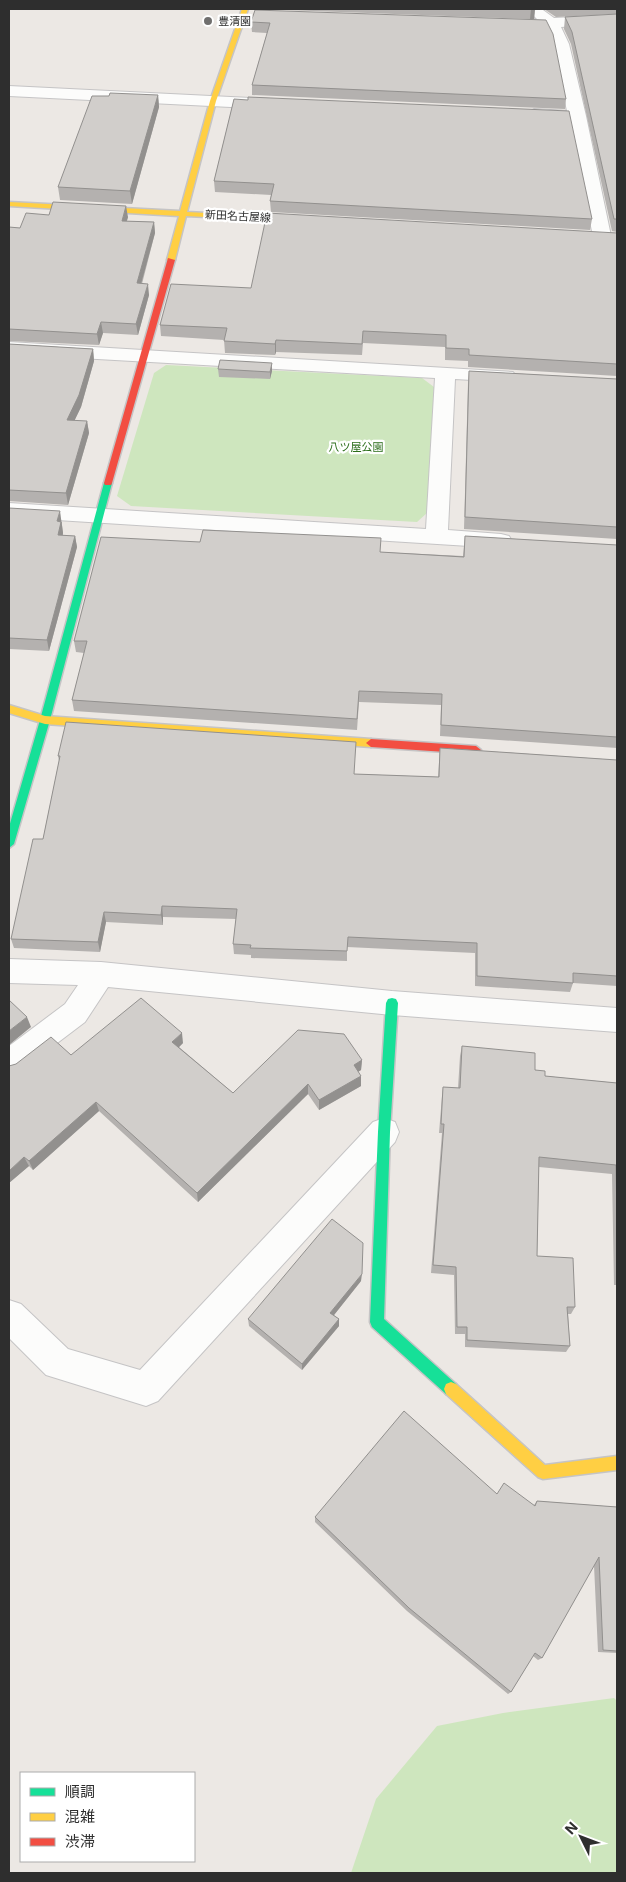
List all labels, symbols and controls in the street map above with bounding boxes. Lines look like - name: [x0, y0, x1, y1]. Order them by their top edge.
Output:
- place label: 豊清園: [218, 14, 251, 28]
- marker: 豊清園: [202, 15, 214, 27]
- street label: 新田名古屋線: [205, 207, 271, 225]
- park label: 八ツ屋公園: [329, 440, 384, 454]
- legend: [20, 1772, 195, 1862]
- text: 順調: [65, 1782, 95, 1801]
- text: 混雑: [65, 1807, 95, 1826]
- north arrow: [556, 1812, 606, 1862]
- text: N: [561, 1818, 581, 1838]
- text: 渋滞: [65, 1832, 95, 1851]

